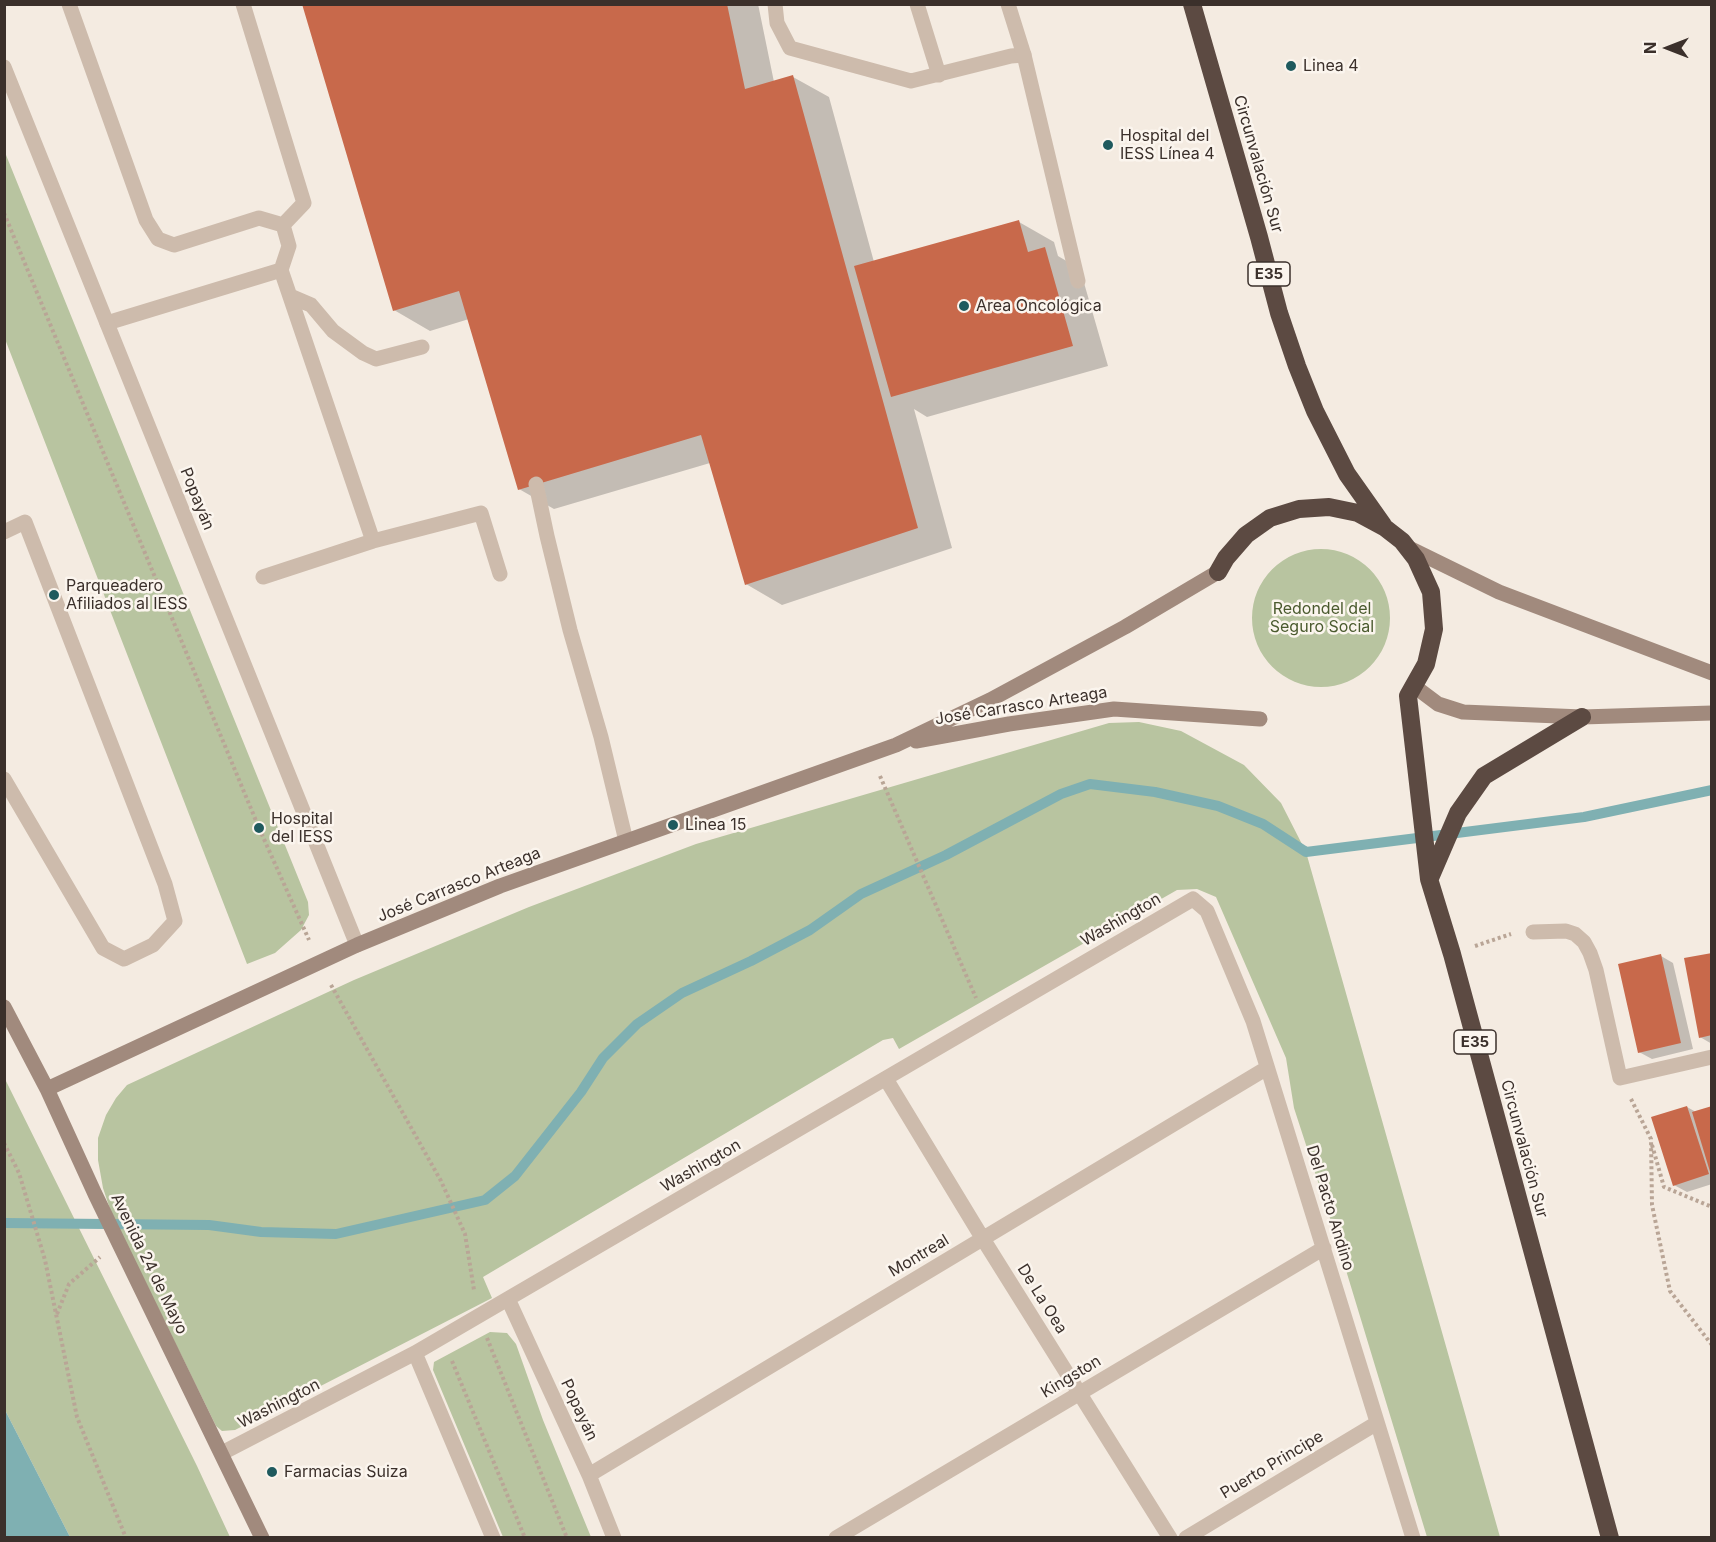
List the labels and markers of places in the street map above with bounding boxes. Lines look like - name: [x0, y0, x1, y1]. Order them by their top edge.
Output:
- place label: Linea 4: [1303, 56, 1359, 76]
- marker: Linea 4: [1284, 59, 1298, 73]
- place label: Hospital del IESS Línea 4: [1120, 126, 1215, 164]
- marker: Hospital del IESS Línea 4: [1101, 138, 1115, 152]
- place label: Area Oncológica: [976, 296, 1102, 316]
- marker: Area Oncológica: [957, 299, 971, 313]
- place label: Parqueadero Afiliados al IESS: [66, 576, 188, 614]
- marker: Parqueadero Afiliados al IESS: [47, 588, 61, 602]
- place label: Hospital del IESS: [271, 809, 333, 847]
- place label: Linea 15: [685, 815, 747, 835]
- marker: Linea 15: [666, 818, 680, 832]
- marker: Hospital del IESS: [252, 821, 266, 835]
- place label: Farmacias Suiza: [284, 1462, 408, 1482]
- marker: Farmacias Suiza: [265, 1465, 279, 1479]

